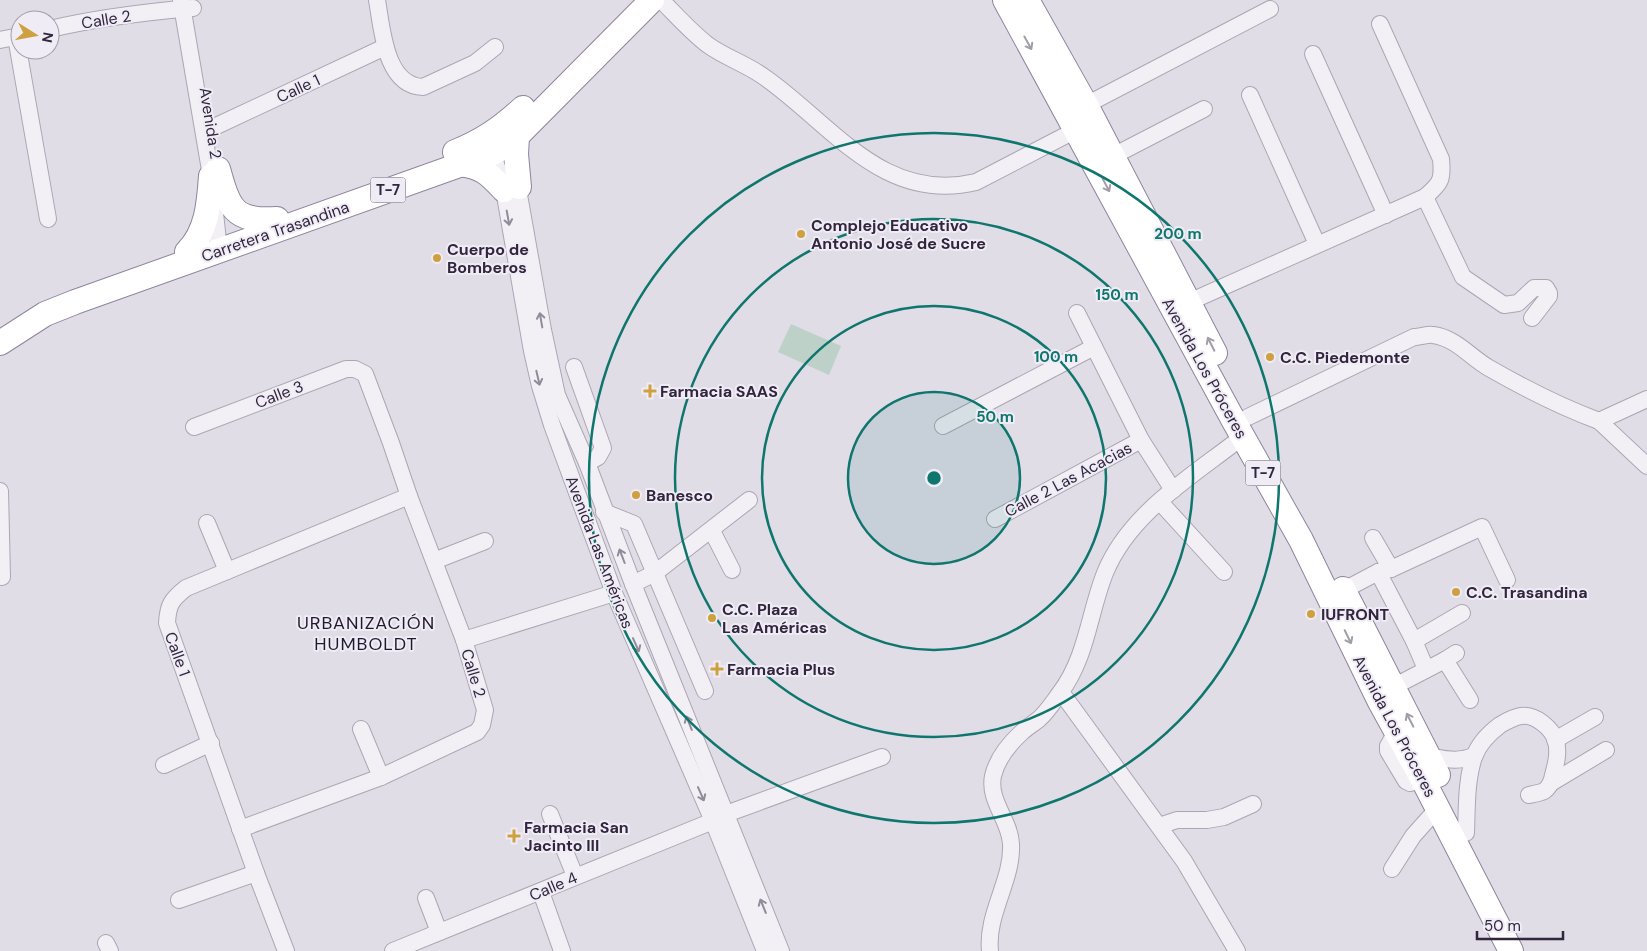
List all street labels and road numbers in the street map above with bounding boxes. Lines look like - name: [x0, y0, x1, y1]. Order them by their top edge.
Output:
- street label: Calle 2: [80, 5, 132, 34]
- street label: Calle 1: [273, 69, 323, 108]
- street label: Avenida 2: [194, 86, 227, 160]
- road number: T-7: [370, 178, 406, 202]
- street label: Carretera Trasandina: [199, 196, 352, 267]
- street label: Avenida Los Próceres: [1157, 294, 1252, 443]
- street label: Calle 3: [252, 376, 306, 413]
- street label: Calle 2 Las Acacias: [1001, 437, 1136, 522]
- road number: T-7: [1246, 460, 1280, 486]
- street label: Avenida Las Américas: [561, 473, 638, 632]
- street label: Calle 1: [160, 629, 195, 679]
- street label: Calle 2: [456, 646, 491, 700]
- street label: Avenida Los Próceres: [1348, 651, 1441, 801]
- street label: Calle 4: [526, 867, 581, 906]

